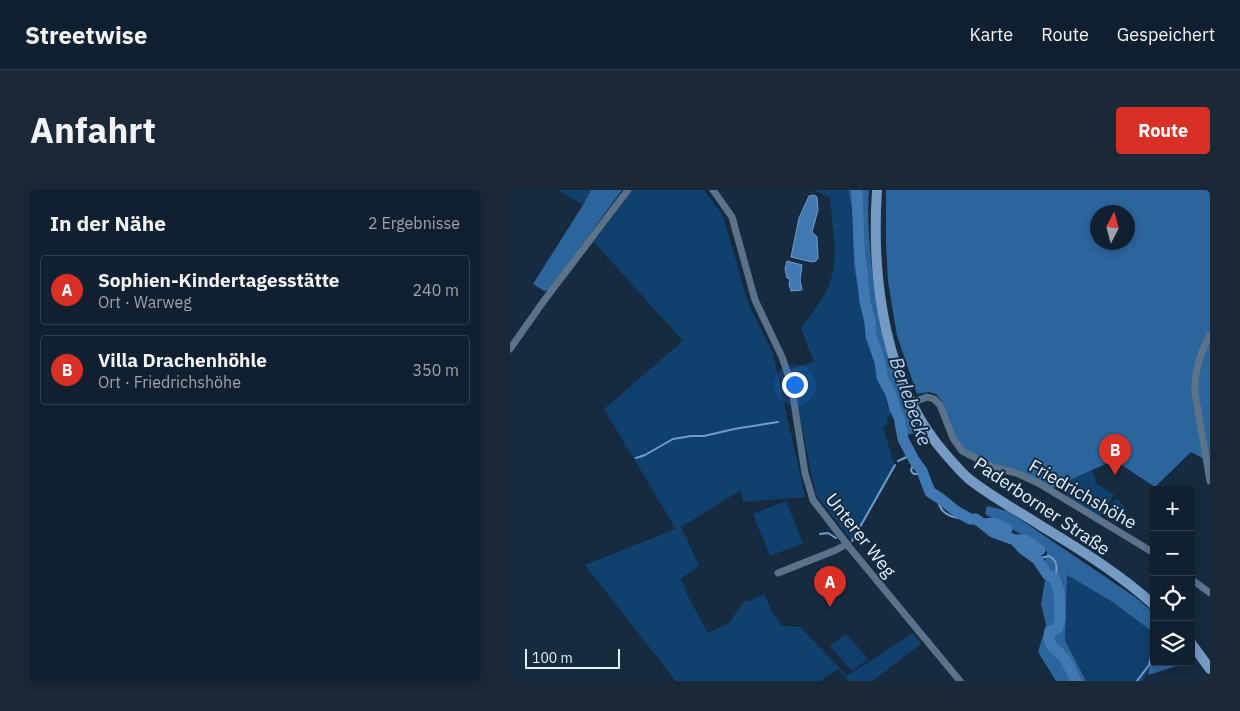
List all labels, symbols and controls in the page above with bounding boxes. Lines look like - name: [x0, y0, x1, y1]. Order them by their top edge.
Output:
- text: Streetwise: [25, 19, 147, 51]
- text: Karte: [970, 23, 1013, 46]
- text: Route: [1041, 23, 1089, 46]
- text: Gespeichert: [1117, 23, 1215, 46]
- text: Anfahrt: [30, 107, 156, 153]
- button: Route: [1116, 107, 1210, 154]
- north arrow: [1090, 205, 1135, 250]
- text: In der Nähe: [50, 209, 166, 237]
- text: 2 Ergebnisse: [368, 213, 460, 233]
- text: Sophien-Kindertagesstätte: [98, 268, 340, 292]
- text: A: [62, 280, 72, 300]
- text: 240 m: [412, 280, 459, 300]
- text: Ort · Warweg: [98, 292, 192, 312]
- text: Villa Drachenhöhle: [98, 348, 267, 372]
- water label: Berlebecke: [885, 353, 937, 449]
- text: B: [62, 360, 72, 380]
- text: 350 m: [412, 360, 459, 380]
- text: Ort · Friedrichshöhe: [98, 372, 241, 392]
- your location: [782, 372, 808, 398]
- pin: B: [1099, 434, 1131, 475]
- street label: Paderborner Straße: [969, 452, 1115, 560]
- street label: Friedrichshöhe: [1025, 454, 1141, 534]
- map controls: [1150, 486, 1195, 666]
- button: +: [1150, 486, 1195, 531]
- street label: Unterer Weg: [821, 488, 901, 582]
- button: −: [1150, 531, 1195, 576]
- pin: A: [814, 566, 846, 607]
- button: locate: [1150, 576, 1195, 621]
- button: layers: [1150, 621, 1195, 666]
- scale bar: [525, 646, 620, 669]
- text: 100 m: [532, 649, 573, 667]

